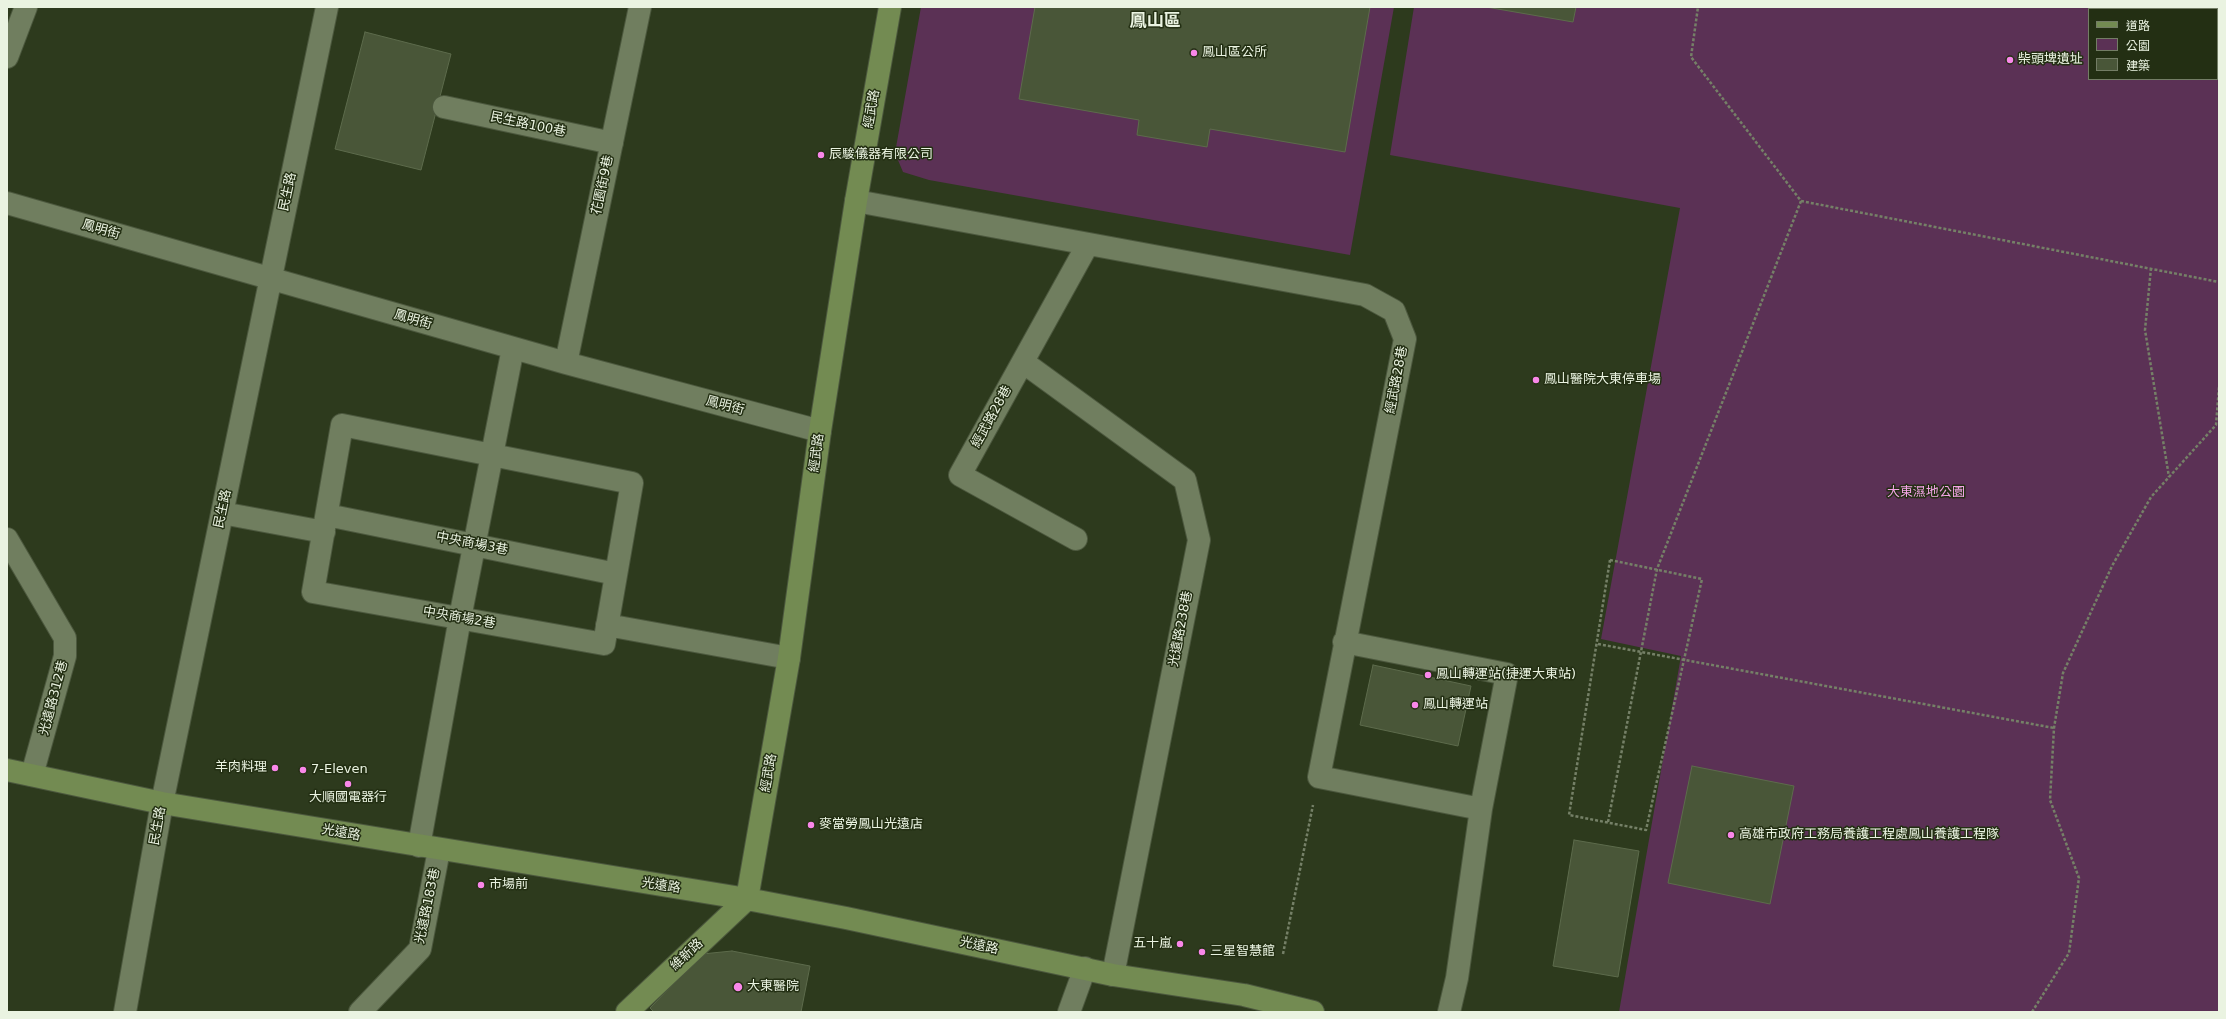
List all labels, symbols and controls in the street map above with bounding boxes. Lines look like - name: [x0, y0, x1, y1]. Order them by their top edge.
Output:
- legend: [2088, 8, 2218, 80]
- district label: 鳳山區: [1130, 12, 1180, 32]
- text: 道路: [2126, 19, 2150, 33]
- text: 公園: [2126, 39, 2150, 53]
- place label: 鳳山區公所: [1202, 45, 1267, 61]
- marker: 鳳山區公所: [1189, 48, 1199, 58]
- place label: 柴頭埤遺址: [2018, 52, 2083, 68]
- marker: 柴頭埤遺址: [2005, 55, 2015, 65]
- text: 建築: [2126, 59, 2150, 73]
- street label: 經武路: [861, 88, 883, 130]
- street label: 民生路100巷: [489, 109, 567, 141]
- place label: 辰駿儀器有限公司: [829, 147, 933, 163]
- marker: 辰駿儀器有限公司: [816, 150, 826, 160]
- street label: 花園街9巷: [589, 154, 617, 216]
- street label: 民生路: [276, 171, 300, 213]
- street label: 鳳明街: [80, 217, 122, 243]
- street label: 鳳明街: [392, 307, 434, 333]
- street label: 經武路28巷: [1383, 345, 1411, 415]
- place label: 鳳山醫院大東停車場: [1544, 372, 1661, 388]
- marker: 鳳山醫院大東停車場: [1531, 375, 1541, 385]
- street label: 經武路28巷: [969, 383, 1015, 451]
- street label: 鳳明街: [704, 393, 746, 419]
- street label: 經武路: [807, 433, 827, 473]
- park label: 大東濕地公園: [1887, 485, 1965, 501]
- street label: 民生路: [211, 488, 235, 530]
- street label: 中央商場3巷: [435, 529, 509, 559]
- street label: 光遠路238巷: [1166, 590, 1196, 668]
- street label: 中央商場2巷: [422, 604, 496, 632]
- street label: 光遠路312巷: [37, 659, 71, 737]
- place label: 鳳山轉運站(捷運大東站): [1436, 667, 1576, 683]
- marker: 鳳山轉運站(捷運大東站): [1423, 670, 1433, 680]
- place label: 鳳山轉運站: [1423, 697, 1488, 713]
- marker: 鳳山轉運站: [1410, 700, 1420, 710]
- street label: 經武路: [758, 752, 780, 794]
- place label: 羊肉料理: [215, 760, 267, 776]
- place label: 7-Eleven: [311, 762, 368, 778]
- marker: 羊肉料理: [270, 763, 280, 773]
- marker: 7-Eleven: [298, 765, 308, 775]
- marker: 大順國電器行: [343, 779, 353, 789]
- place label: 大順國電器行: [309, 790, 387, 806]
- street label: 民生路: [147, 805, 169, 847]
- place label: 麥當勞鳳山光遠店: [819, 817, 923, 833]
- marker: 麥當勞鳳山光遠店: [806, 820, 816, 830]
- street label: 光遠路: [320, 822, 362, 844]
- place label: 高雄市政府工務局養護工程處鳳山養護工程隊: [1739, 827, 1999, 843]
- marker: 高雄市政府工務局養護工程處鳳山養護工程隊: [1726, 830, 1736, 840]
- street label: 光遠路183巷: [412, 867, 444, 945]
- street label: 光遠路: [641, 875, 681, 897]
- place label: 市場前: [489, 877, 528, 893]
- marker: 市場前: [476, 880, 486, 890]
- street label: 光遠路: [958, 934, 1000, 958]
- street label: 維新路: [667, 936, 707, 974]
- place label: 五十嵐: [1133, 936, 1172, 952]
- marker: 五十嵐: [1175, 939, 1185, 949]
- place label: 三星智慧館: [1210, 944, 1275, 960]
- marker: 三星智慧館: [1197, 947, 1207, 957]
- place label: 大東醫院: [747, 979, 799, 995]
- marker: 大東醫院: [732, 981, 744, 993]

